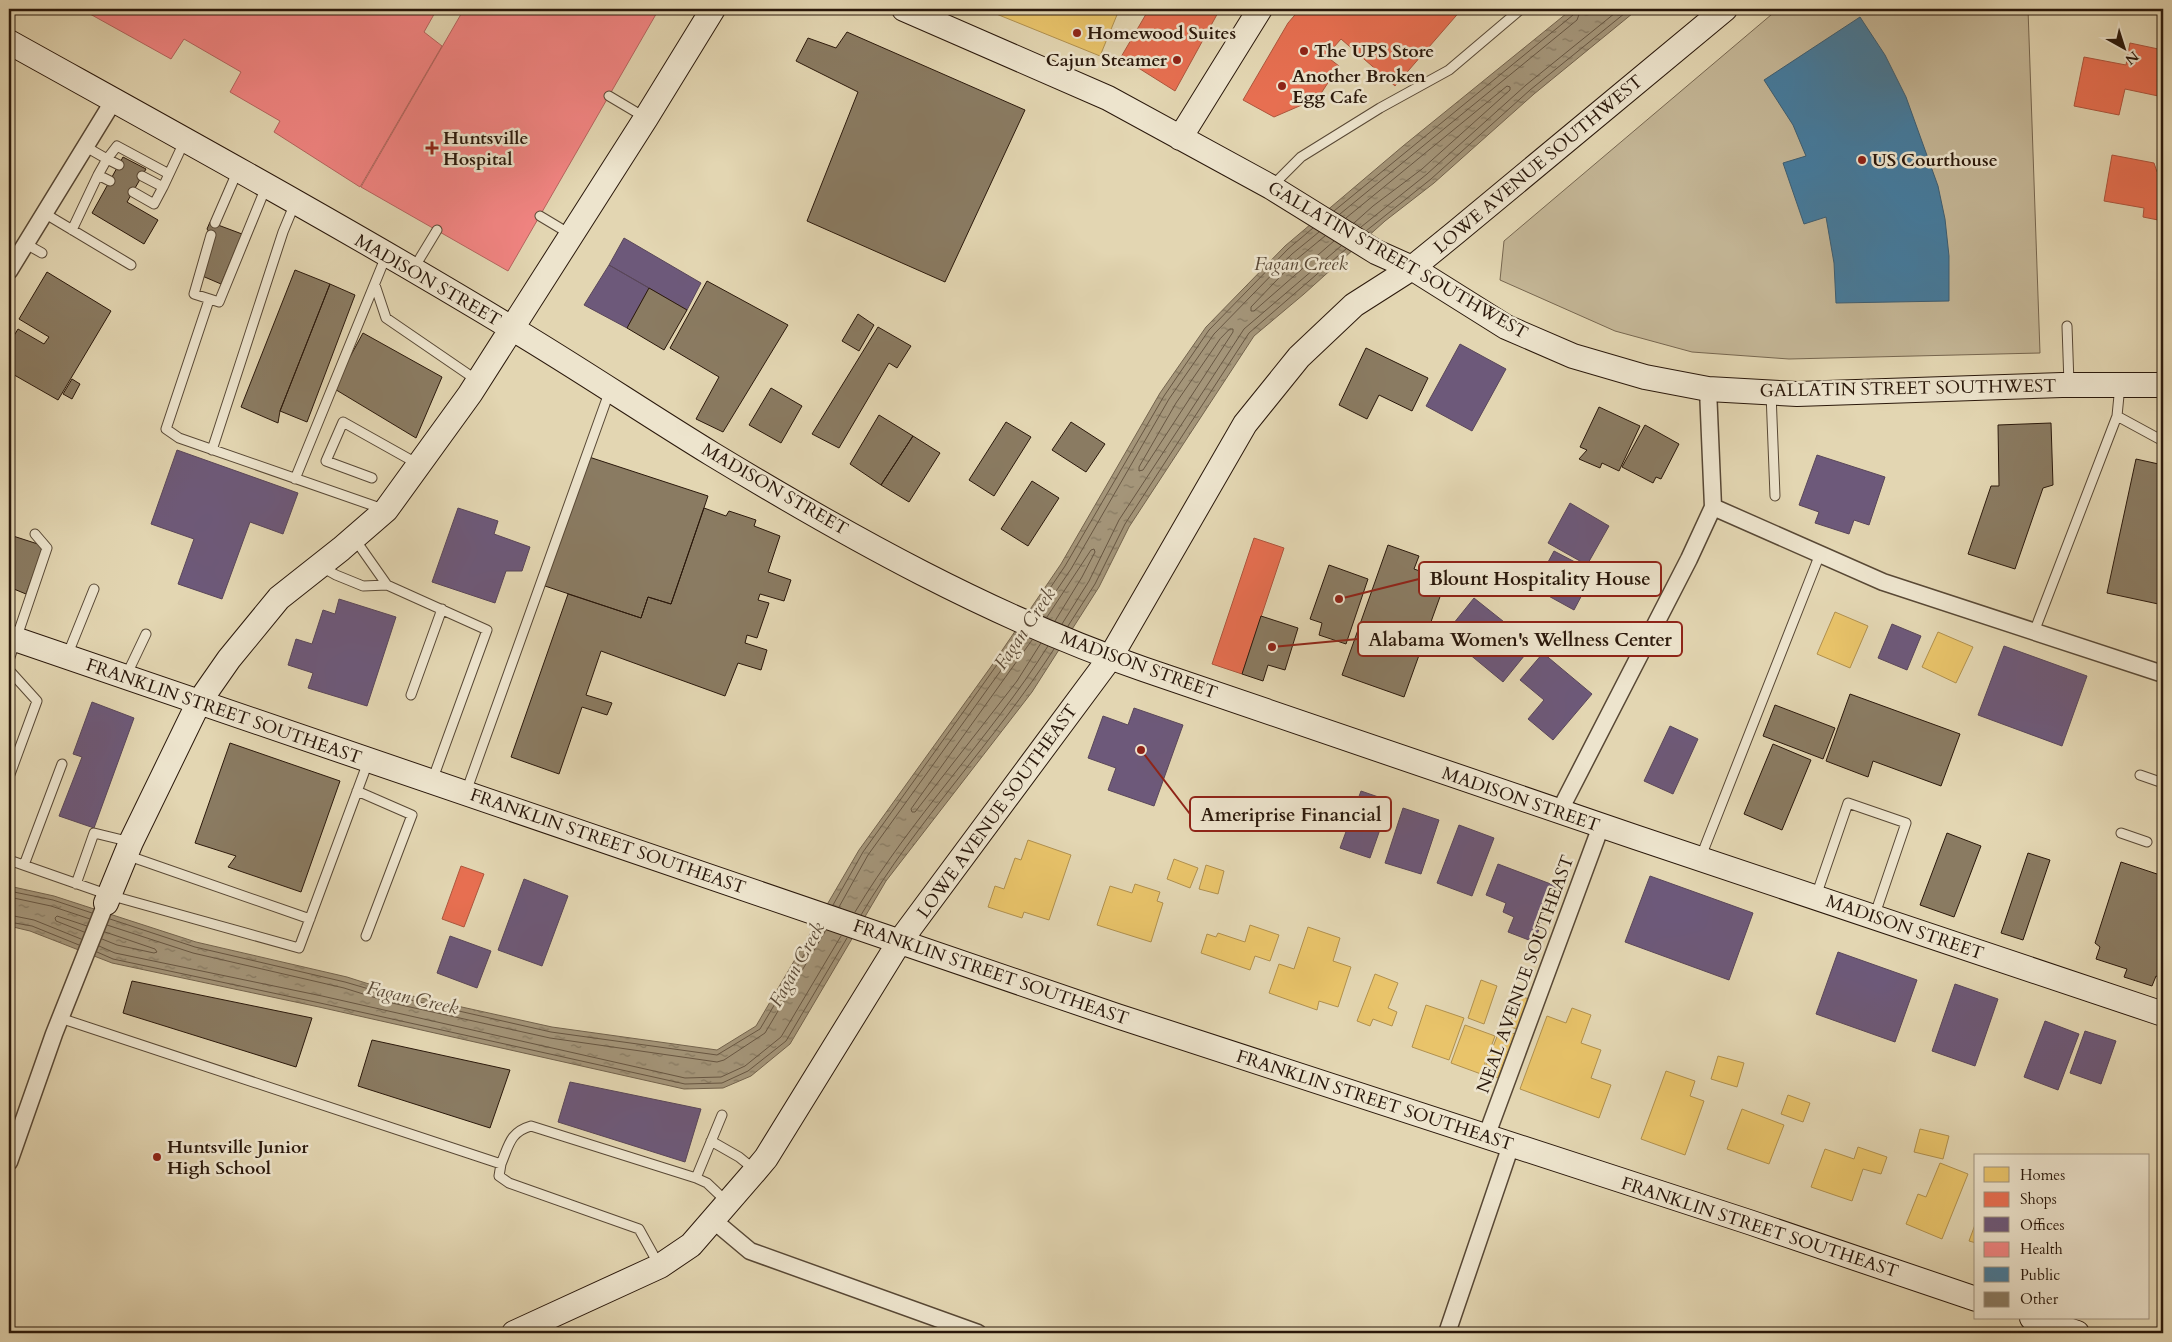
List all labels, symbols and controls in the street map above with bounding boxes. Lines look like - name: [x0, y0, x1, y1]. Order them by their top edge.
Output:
- place label: Homewood Suites: [1087, 21, 1236, 46]
- north arrow: [2100, 22, 2150, 72]
- marker: Homewood Suites: [1071, 27, 1083, 39]
- place label: The UPS Store: [1314, 39, 1434, 64]
- marker: The UPS Store: [1298, 45, 1310, 57]
- text: N: [2121, 47, 2143, 69]
- place label: Cajun Steamer: [1046, 48, 1168, 73]
- marker: Cajun Steamer: [1171, 54, 1183, 66]
- place label: Another Broken Egg Cafe: [1292, 64, 1426, 110]
- street label: LOWE AVENUE SOUTHWEST: [1428, 69, 1648, 259]
- marker: Another Broken Egg Cafe: [1276, 80, 1288, 92]
- place label: Huntsville Hospital: [443, 126, 528, 172]
- marker: Huntsville Hospital: [425, 141, 439, 155]
- place label: US Courthouse: [1872, 148, 1998, 173]
- marker: US Courthouse: [1856, 154, 1868, 166]
- street label: GALLATIN STREET SOUTHWEST: [1263, 175, 1533, 345]
- street label: MADISON STREET: [350, 228, 506, 333]
- water label: Fagan Creek: [1254, 251, 1348, 277]
- street label: GALLATIN STREET SOUTHWEST: [1759, 373, 2057, 404]
- street label: MADISON STREET: [697, 437, 853, 542]
- callout: Blount Hospitality House: [1419, 562, 1661, 596]
- text: Blount Hospitality House: [1429, 566, 1651, 592]
- water label: Fagan Creek: [988, 582, 1062, 675]
- callout: Alabama Women's Wellness Center: [1358, 622, 1682, 656]
- street label: MADISON STREET: [1057, 625, 1221, 706]
- text: Alabama Women's Wellness Center: [1368, 627, 1672, 653]
- street label: FRANKLIN STREET SOUTHEAST: [83, 652, 365, 771]
- street label: LOWE AVENUE SOUTHEAST: [911, 699, 1084, 923]
- street label: MADISON STREET: [1439, 761, 1603, 838]
- street label: FRANKLIN STREET SOUTHEAST: [467, 782, 749, 901]
- callout: Ameriprise Financial: [1190, 797, 1391, 831]
- text: Ameriprise Financial: [1200, 802, 1382, 828]
- street label: NEAL AVENUE SOUTHEAST: [1471, 852, 1580, 1097]
- street label: MADISON STREET: [1823, 889, 1987, 966]
- street label: FRANKLIN STREET SOUTHEAST: [850, 913, 1132, 1032]
- water label: Fagan Creek: [763, 917, 831, 1012]
- water label: Fagan Creek: [364, 975, 462, 1021]
- street label: FRANKLIN STREET SOUTHEAST: [1233, 1044, 1517, 1157]
- place label: Huntsville Junior High School: [167, 1135, 309, 1181]
- marker: Huntsville Junior High School: [151, 1151, 163, 1163]
- legend: [1974, 1154, 2150, 1320]
- text: Homes: [2020, 1165, 2065, 1185]
- street label: FRANKLIN STREET SOUTHEAST: [1618, 1171, 1902, 1284]
- text: Shops: [2020, 1189, 2057, 1209]
- text: Offices: [2020, 1215, 2065, 1235]
- text: Health: [2020, 1239, 2063, 1259]
- text: Public: [2020, 1265, 2060, 1285]
- text: Other: [2020, 1289, 2059, 1309]

